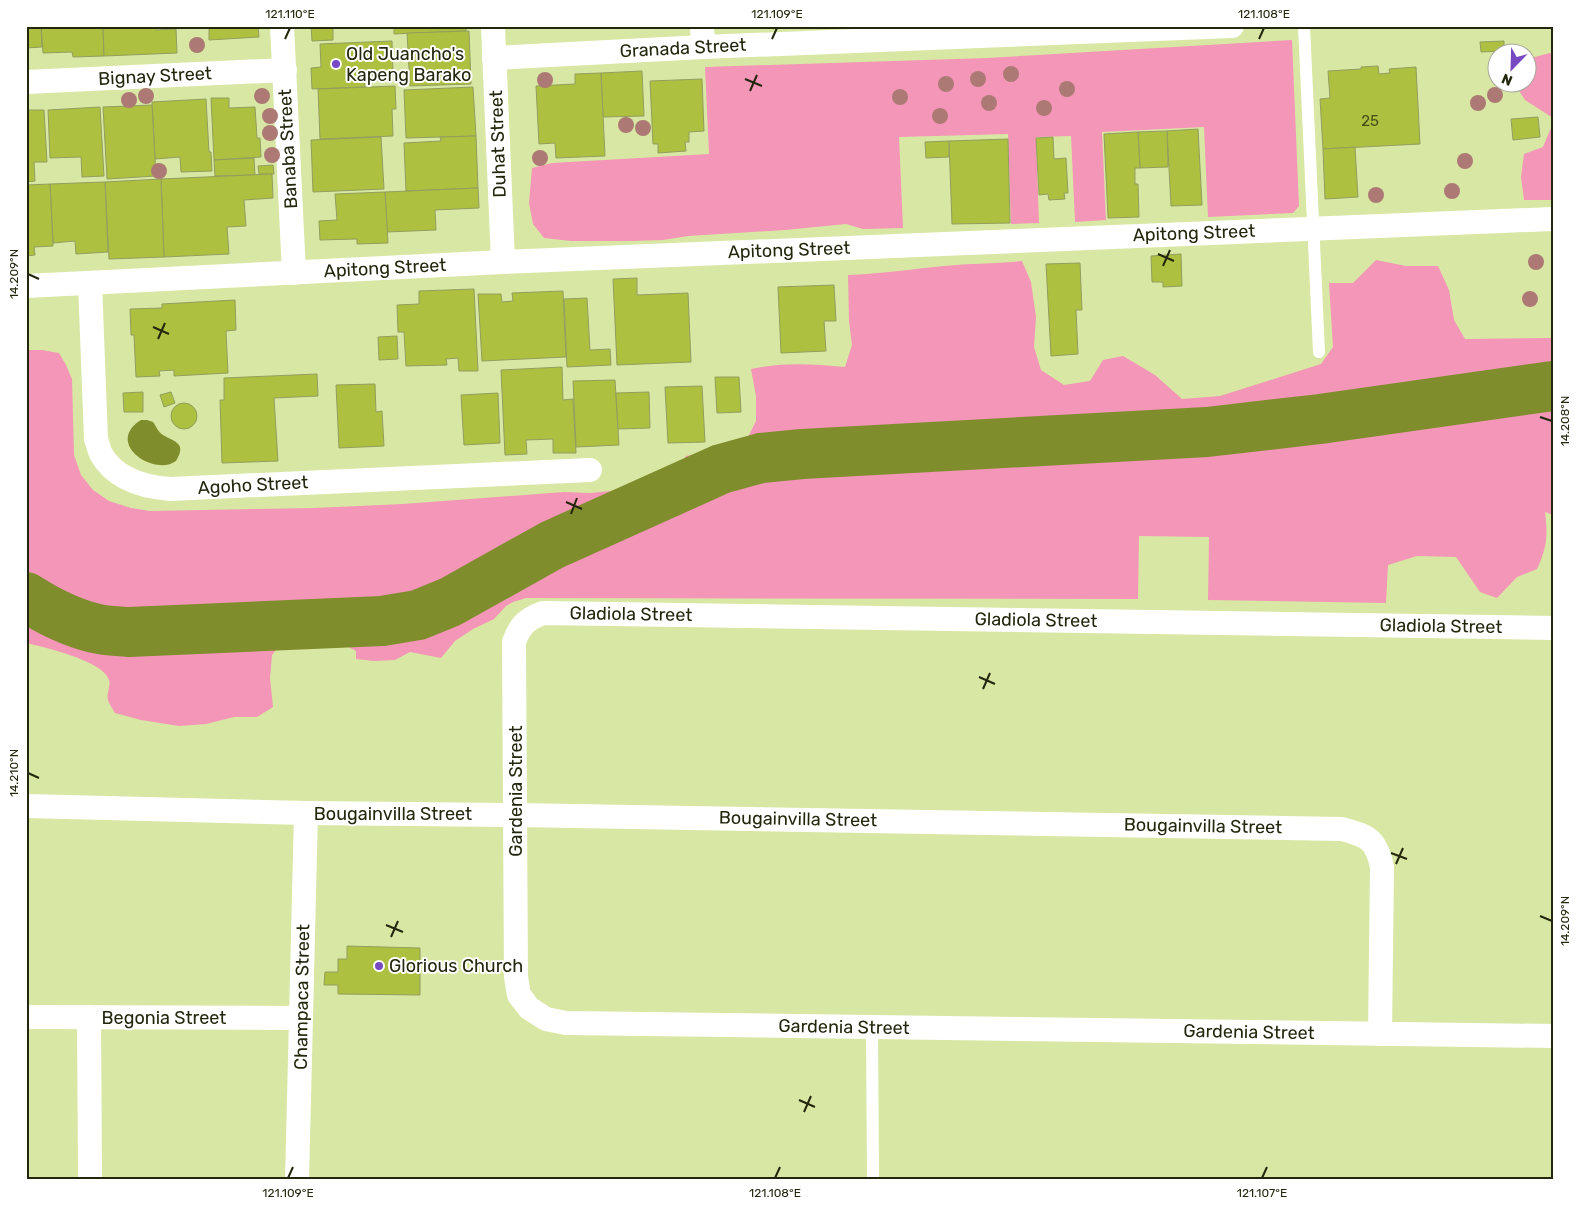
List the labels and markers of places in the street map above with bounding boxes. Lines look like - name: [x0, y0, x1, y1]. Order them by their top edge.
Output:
- place label: Old Juancho's Kapeng Barako: [346, 43, 471, 86]
- marker: Old Juancho's Kapeng Barako: [330, 58, 342, 70]
- place label: Glorious Church: [389, 955, 523, 977]
- marker: Glorious Church: [373, 960, 385, 972]

